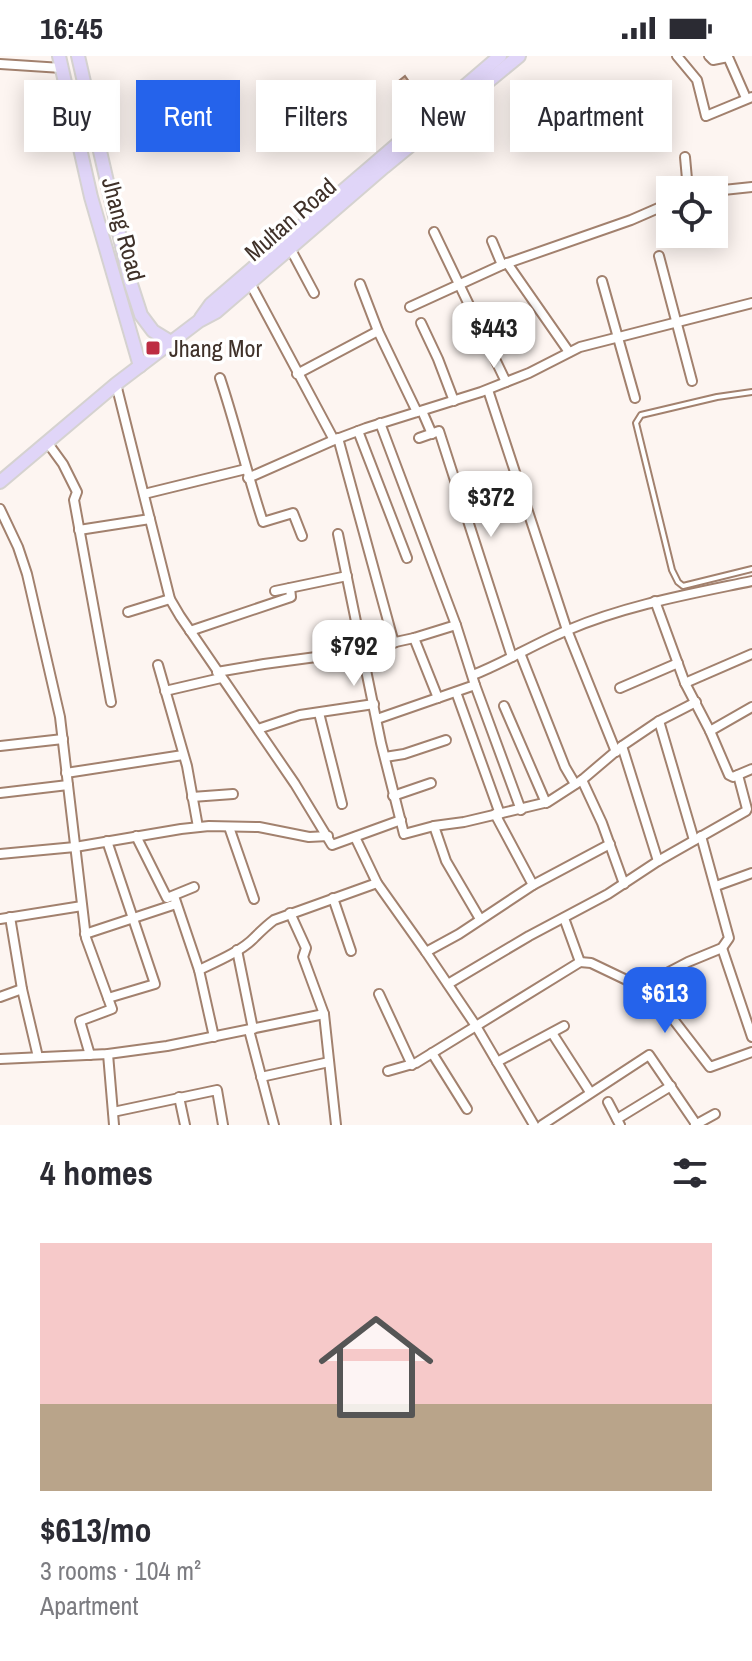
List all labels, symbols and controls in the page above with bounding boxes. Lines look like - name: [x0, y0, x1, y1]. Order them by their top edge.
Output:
- text: 16:45: [40, 8, 103, 48]
- chip: Buy: [24, 80, 120, 152]
- chip: Rent: [136, 80, 240, 152]
- chip: Filters: [256, 80, 376, 152]
- chip: New: [392, 80, 494, 152]
- chip: Apartment: [510, 80, 672, 152]
- street label: Multan Road: [237, 170, 343, 268]
- street label: Jhang Road: [95, 174, 153, 284]
- map controls: [656, 176, 728, 248]
- button: locate: [656, 176, 728, 248]
- pin: $443: [447, 302, 541, 370]
- text: $443: [470, 310, 518, 345]
- place label: Jhang Mor: [169, 332, 262, 364]
- marker: Jhang Mor: [144, 339, 162, 357]
- pin: $372: [444, 471, 538, 539]
- text: $372: [467, 479, 515, 514]
- pin: $792: [307, 620, 401, 688]
- text: $792: [330, 628, 378, 663]
- pin: $613: [618, 967, 712, 1035]
- text: $613: [641, 975, 689, 1010]
- text: 4 homes: [40, 1150, 153, 1196]
- icon: filters: [668, 1151, 712, 1195]
- icon: home: [304, 1295, 448, 1439]
- text: $613/mo: [40, 1507, 152, 1553]
- text: 3 rooms · 104 m²: [40, 1553, 201, 1588]
- text: Apartment: [40, 1588, 138, 1623]

